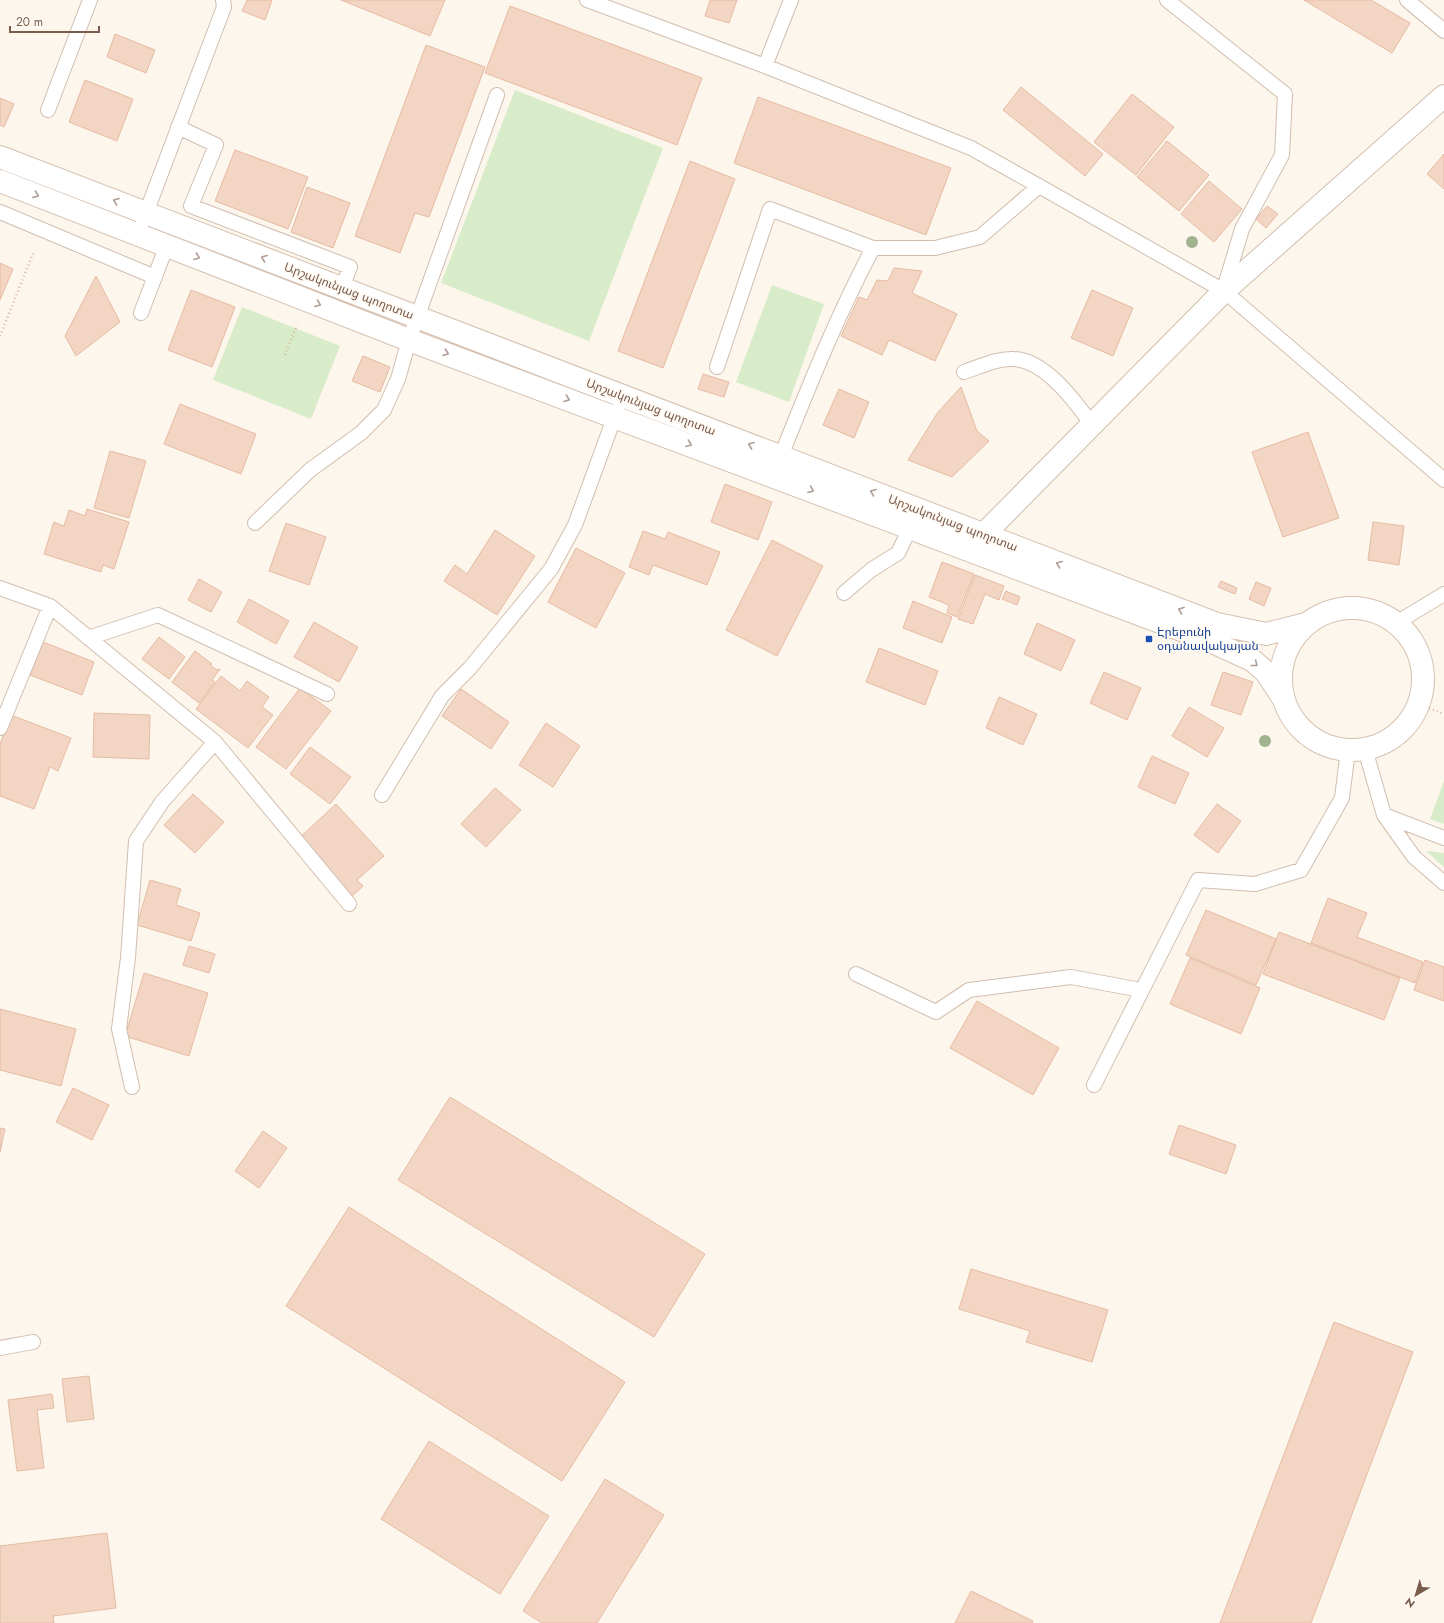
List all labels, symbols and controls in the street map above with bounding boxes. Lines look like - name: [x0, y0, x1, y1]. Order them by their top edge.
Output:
- scale bar: [10, 8, 99, 34]
- text: 20 m: [16, 13, 43, 31]
- one-way arrow: [33, 190, 40, 198]
- one-way arrow: [113, 198, 120, 206]
- one-way arrow: [193, 252, 200, 260]
- one-way arrow: [260, 255, 267, 263]
- street label: Արշակունյաց պողոտա: [281, 258, 417, 324]
- one-way arrow: [314, 300, 321, 308]
- one-way arrow: [442, 349, 449, 357]
- street label: Արշակունյաց պողոտա: [583, 374, 719, 440]
- one-way arrow: [564, 394, 571, 402]
- one-way arrow: [685, 440, 692, 448]
- one-way arrow: [748, 442, 755, 450]
- one-way arrow: [807, 486, 814, 494]
- one-way arrow: [869, 488, 876, 496]
- street label: Արշակունյաց պողոտա: [885, 490, 1021, 556]
- one-way arrow: [1056, 560, 1063, 568]
- one-way arrow: [1177, 607, 1184, 615]
- place label: Էրեբունի օդանավակայան: [1157, 623, 1259, 655]
- marker: Էրեբունի օդանավակայան: [1144, 634, 1154, 644]
- one-way arrow: [1251, 659, 1258, 666]
- north arrow: [1396, 1575, 1436, 1615]
- text: N: [1401, 1594, 1418, 1612]

